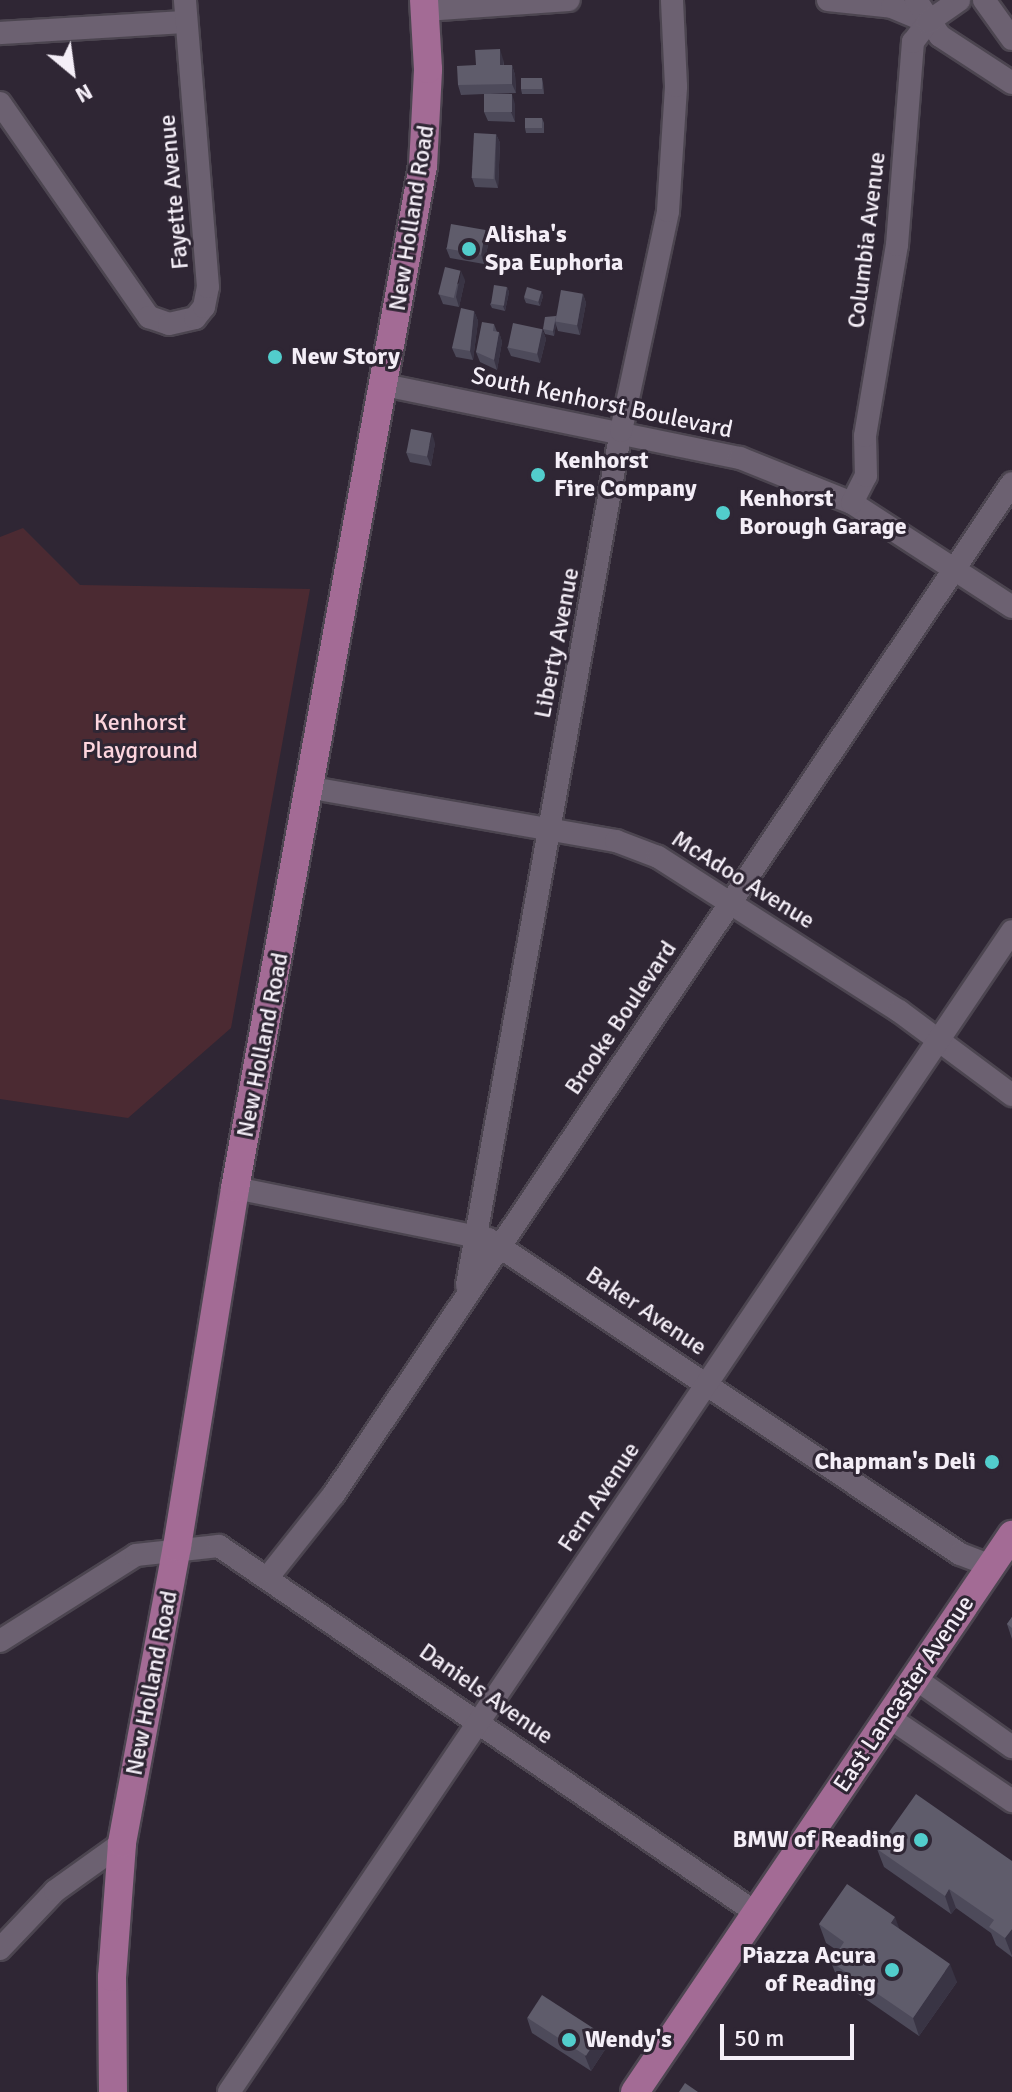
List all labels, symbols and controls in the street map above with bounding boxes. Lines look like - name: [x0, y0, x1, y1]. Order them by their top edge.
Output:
- north arrow: [32, 32, 112, 112]
- text: N: [71, 78, 97, 109]
- street label: Fayette Avenue: [153, 113, 195, 271]
- street label: New Holland Road: [383, 123, 441, 313]
- street label: Columbia Avenue: [842, 150, 892, 330]
- place label: Alisha's Spa Euphoria: [485, 221, 623, 277]
- marker: Alisha's Spa Euphoria: [460, 240, 478, 258]
- place label: New Story: [291, 343, 400, 371]
- marker: New Story: [266, 348, 284, 366]
- street label: South Kenhorst Boulevard: [469, 361, 735, 445]
- place label: Kenhorst Fire Company: [554, 447, 697, 503]
- marker: Kenhorst Fire Company: [529, 466, 547, 484]
- place label: Kenhorst Borough Garage: [739, 485, 907, 541]
- marker: Kenhorst Borough Garage: [714, 504, 732, 522]
- street label: Liberty Avenue: [528, 565, 586, 721]
- park label: Kenhorst Playground: [82, 709, 198, 765]
- street label: McAdoo Avenue: [666, 825, 820, 935]
- street label: Brooke Boulevard: [559, 936, 683, 1100]
- street label: New Holland Road: [231, 950, 295, 1140]
- street label: Baker Avenue: [580, 1260, 712, 1362]
- street label: Fern Avenue: [552, 1437, 646, 1557]
- place label: Chapman's Deli: [815, 1448, 976, 1476]
- marker: Chapman's Deli: [983, 1453, 1001, 1471]
- street label: New Holland Road: [120, 1588, 184, 1778]
- street label: East Lancaster Avenue: [828, 1590, 980, 1798]
- street label: Daniels Avenue: [413, 1637, 559, 1751]
- place label: BMW of Reading: [732, 1826, 905, 1854]
- marker: BMW of Reading: [912, 1831, 930, 1849]
- place label: Piazza Acura of Reading: [742, 1942, 876, 1998]
- marker: Piazza Acura of Reading: [883, 1961, 901, 1979]
- scale bar: [724, 2008, 858, 2058]
- text: 50 m: [734, 2023, 784, 2053]
- place label: Wendy's: [585, 2026, 672, 2054]
- marker: Wendy's: [560, 2031, 578, 2049]

